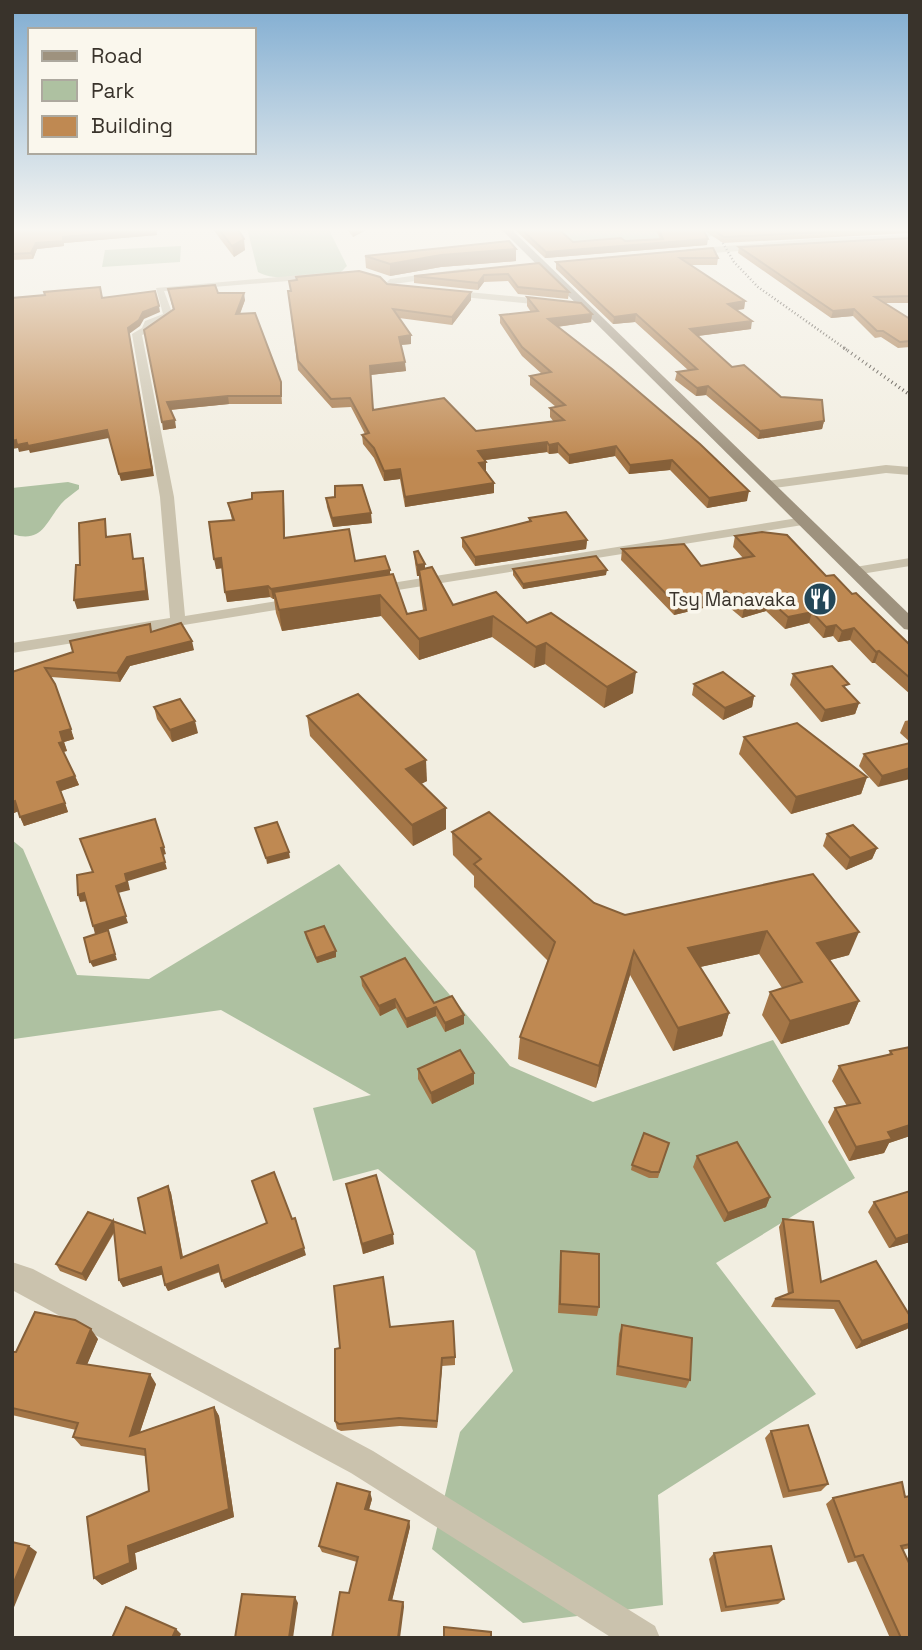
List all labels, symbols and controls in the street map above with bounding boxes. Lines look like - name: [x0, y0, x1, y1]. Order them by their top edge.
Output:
- legend: [28, 28, 256, 154]
- text: Road: [91, 42, 143, 69]
- text: Park: [91, 77, 135, 104]
- text: Building: [91, 112, 173, 139]
- restaurant icon: Tsy Manavaka: [801, 580, 839, 618]
- place label: Tsy Manavaka: [669, 587, 796, 612]

